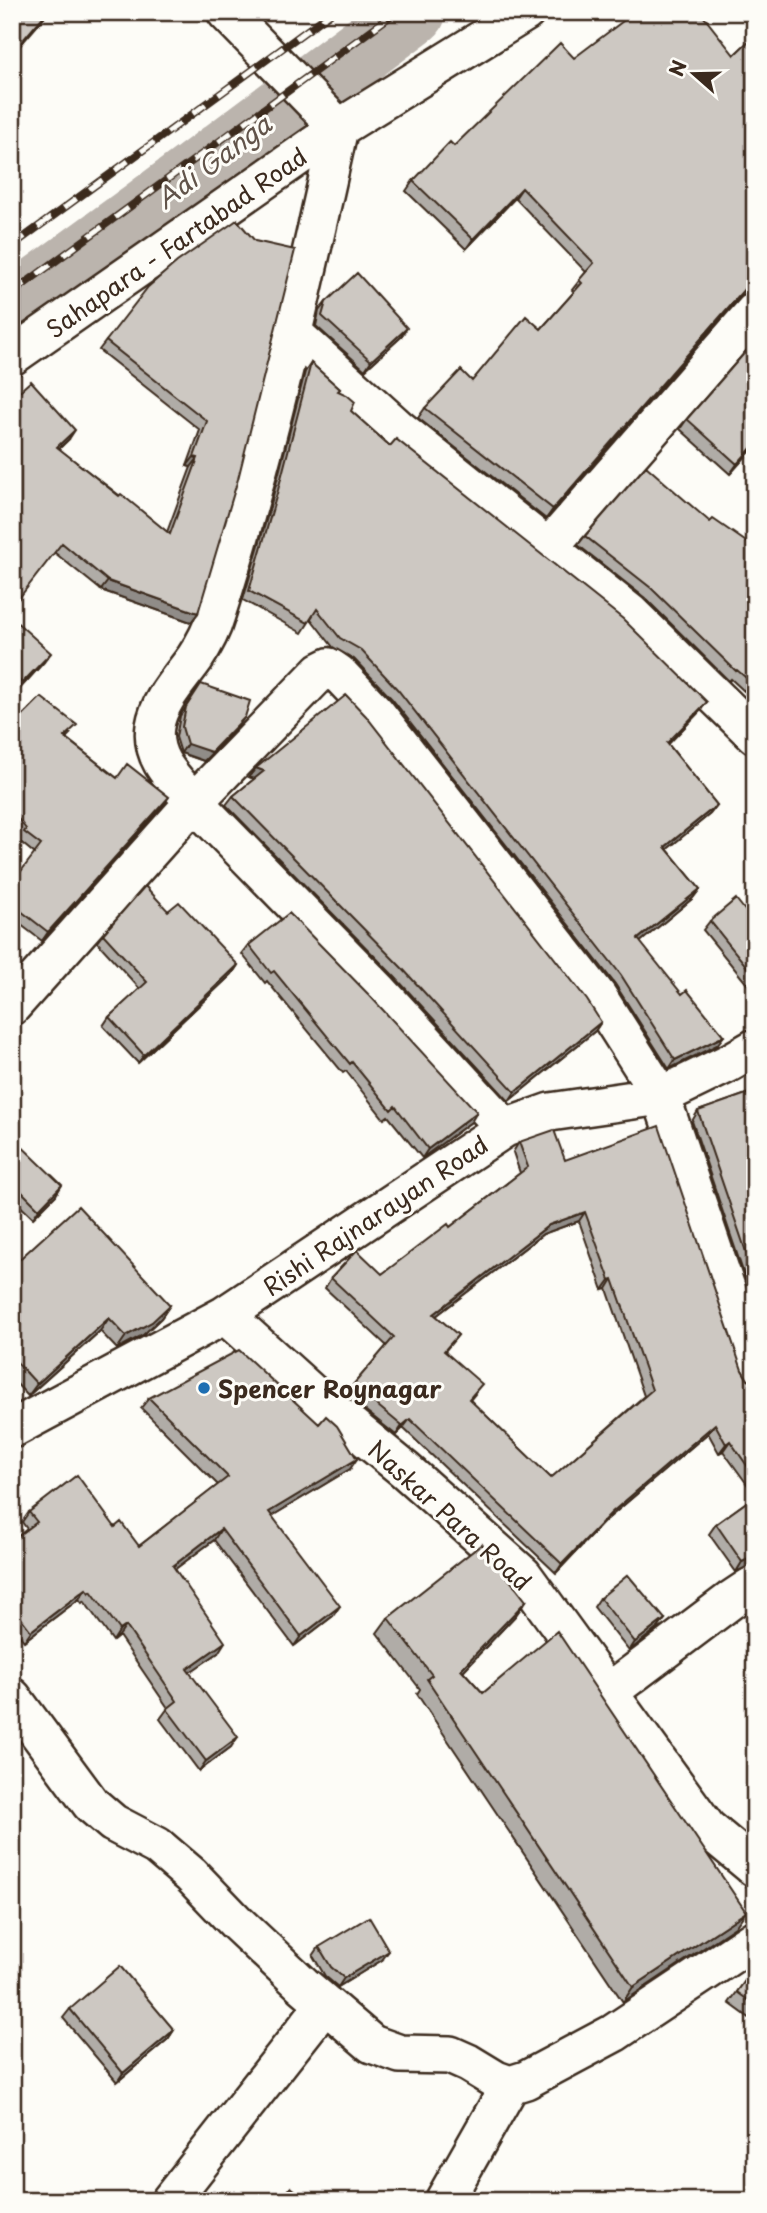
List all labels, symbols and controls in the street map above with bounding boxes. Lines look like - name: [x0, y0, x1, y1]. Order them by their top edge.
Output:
- north arrow: [658, 38, 728, 108]
- text: N: [661, 56, 693, 80]
- water label: Adi Ganga: [147, 104, 280, 218]
- street label: Sahapara - Fartabad Road: [38, 138, 314, 346]
- street label: Rishi Rajnarayan Road: [255, 1126, 495, 1304]
- place label: Spencer Roynagar: [218, 1370, 442, 1406]
- marker: Spencer Roynagar: [196, 1380, 212, 1396]
- street label: Naskar Para Road: [360, 1431, 540, 1599]

